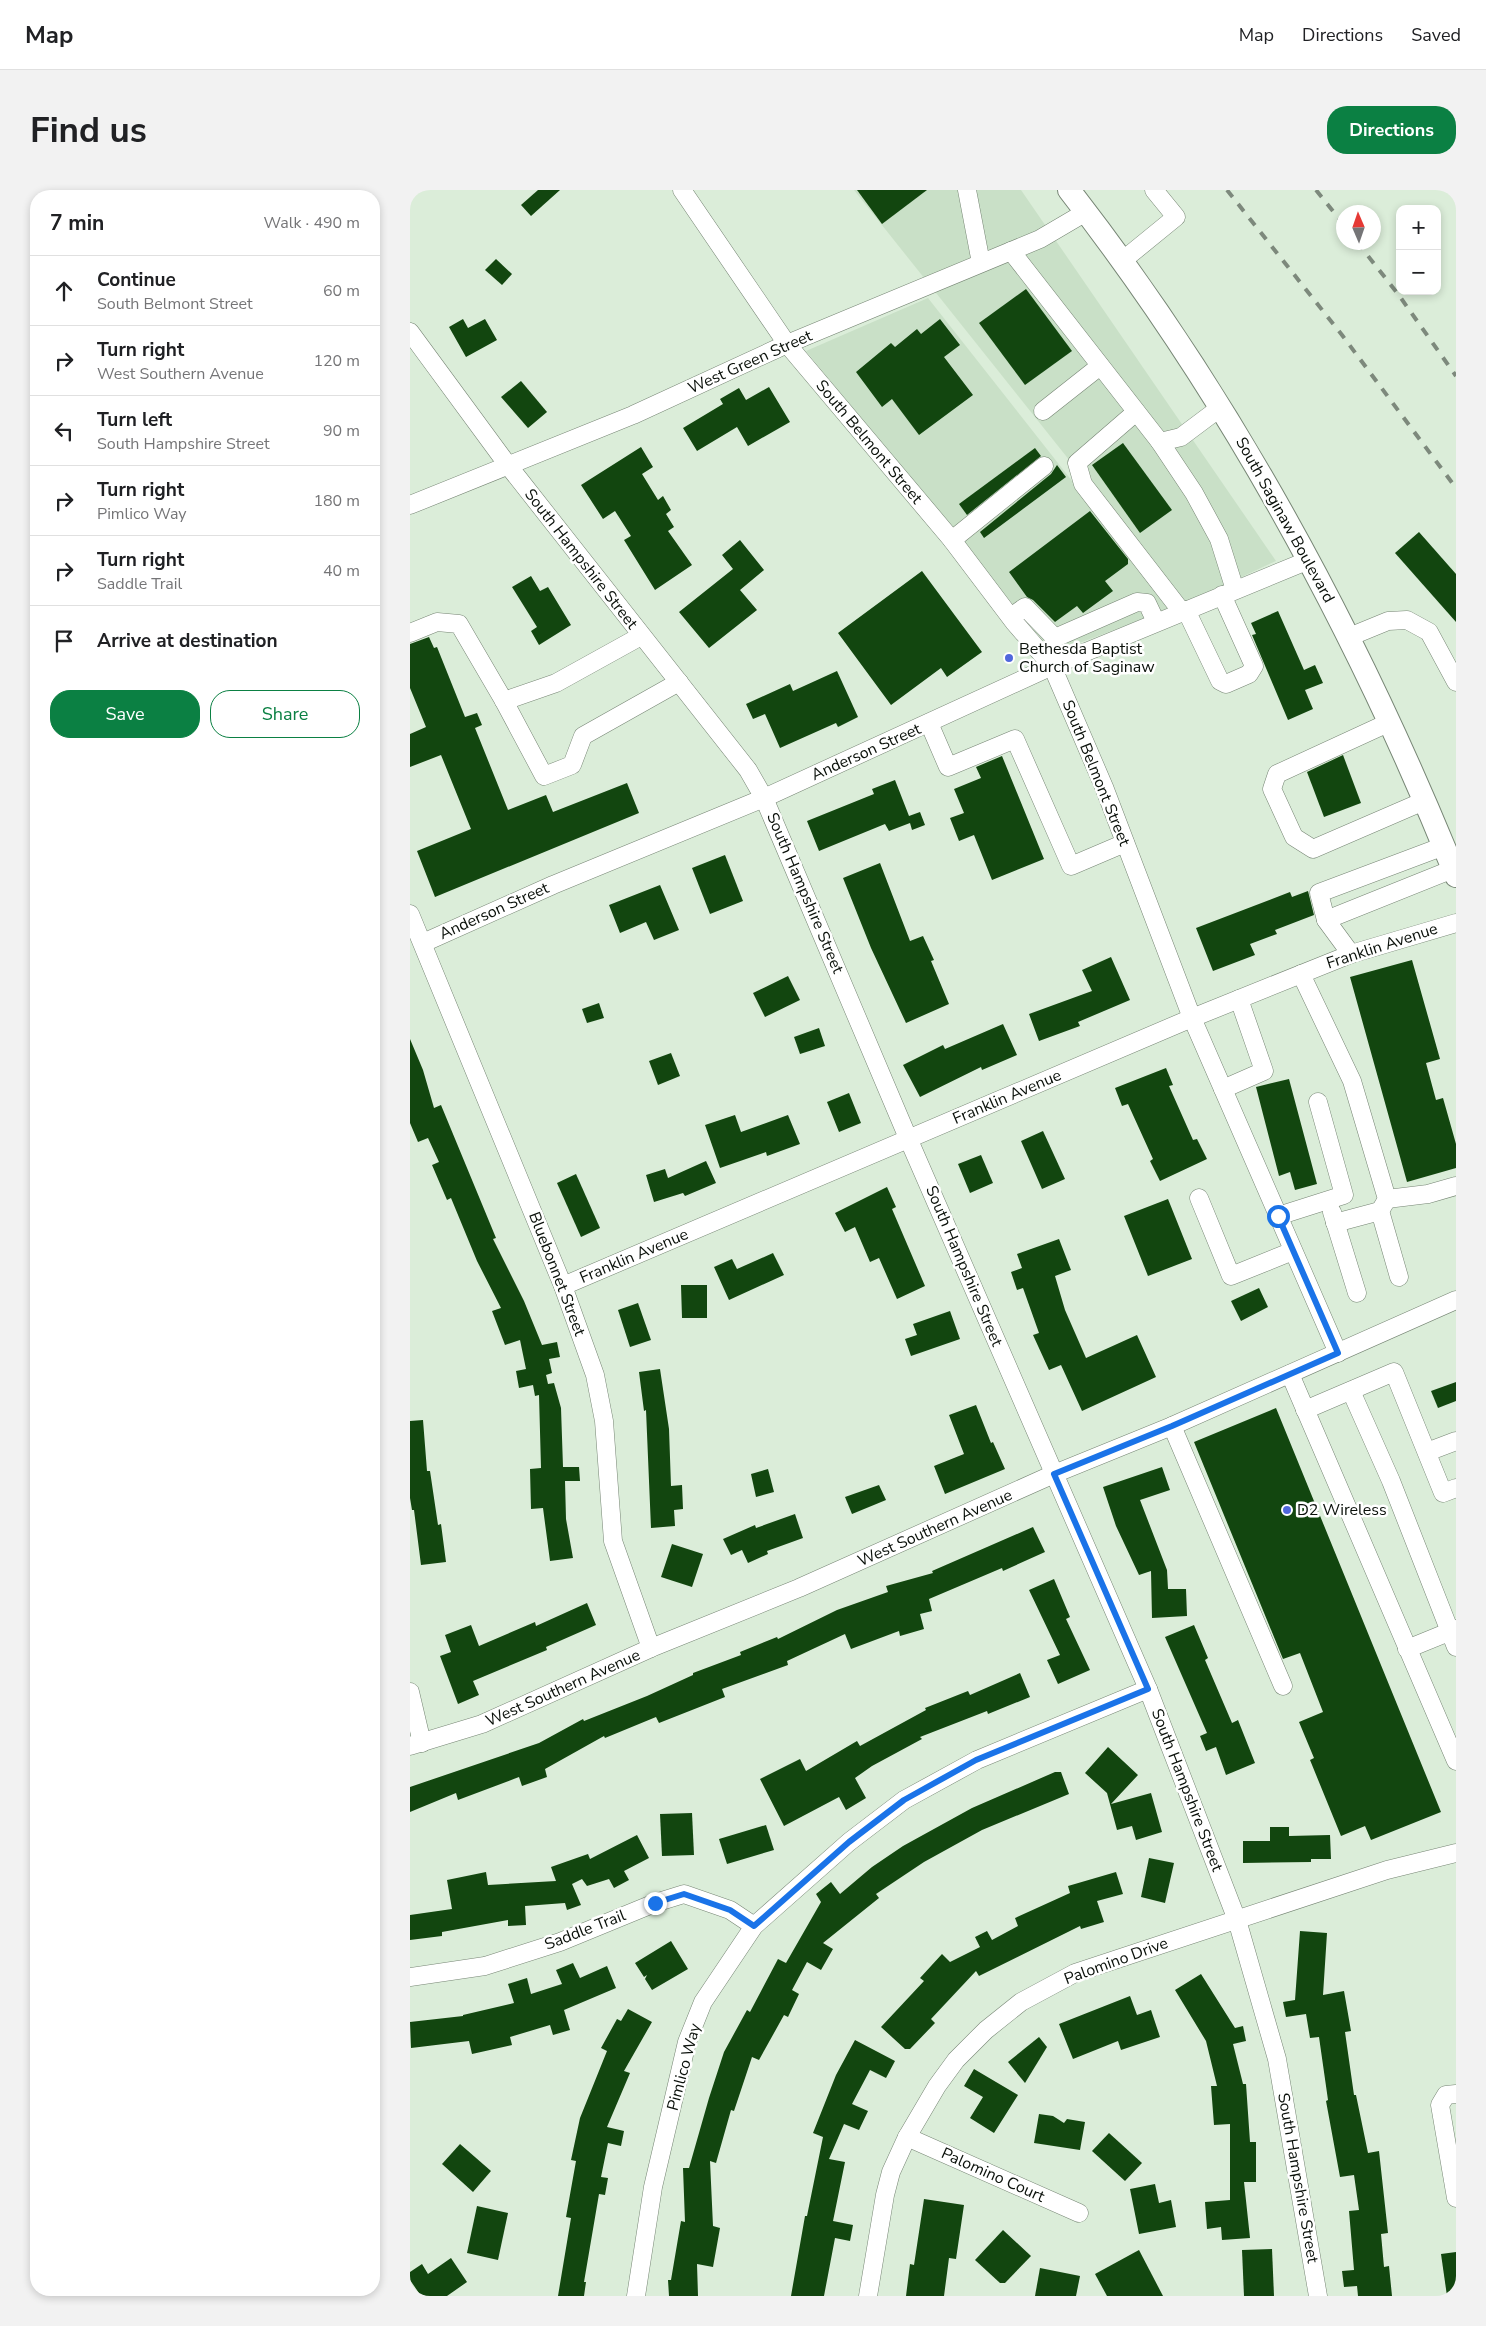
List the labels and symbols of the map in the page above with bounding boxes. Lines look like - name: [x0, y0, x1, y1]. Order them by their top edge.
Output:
- north arrow: [1336, 205, 1381, 250]
- street label: West Green Street: [684, 325, 816, 399]
- street label: South Belmont Street: [811, 375, 928, 509]
- street label: South Saginaw Boulevard: [1230, 433, 1340, 607]
- street label: South Hampshire Street: [519, 484, 643, 634]
- place label: Bethesda Baptist Church of Saginaw: [1019, 638, 1155, 678]
- marker: Bethesda Baptist Church of Saginaw: [1003, 652, 1015, 664]
- street label: South Belmont Street: [1057, 697, 1135, 850]
- street label: Anderson Street: [808, 718, 925, 786]
- street label: South Hampshire Street: [761, 809, 849, 977]
- street label: Anderson Street: [436, 877, 553, 945]
- street label: Franklin Avenue: [1323, 918, 1441, 974]
- street label: Franklin Avenue: [949, 1064, 1065, 1130]
- street label: South Hampshire Street: [920, 1182, 1008, 1350]
- route start: [1267, 1205, 1290, 1228]
- street label: Bluebonnet Street: [523, 1209, 591, 1340]
- street label: Franklin Avenue: [576, 1223, 692, 1289]
- street label: West Southern Avenue: [854, 1484, 1016, 1572]
- place label: D2 Wireless: [1297, 1499, 1387, 1521]
- marker: D2 Wireless: [1281, 1504, 1293, 1516]
- street label: West Southern Avenue: [482, 1644, 644, 1732]
- street label: South Hampshire Street: [1146, 1705, 1228, 1875]
- route end: [644, 1892, 667, 1915]
- street label: Saddle Trail: [541, 1904, 629, 1956]
- street label: Palomino Drive: [1061, 1932, 1171, 1990]
- street label: Pimlico Way: [662, 2020, 706, 2113]
- street label: South Hampshire Street: [1272, 2091, 1324, 2265]
- street label: Palomino Court: [938, 2142, 1049, 2208]

